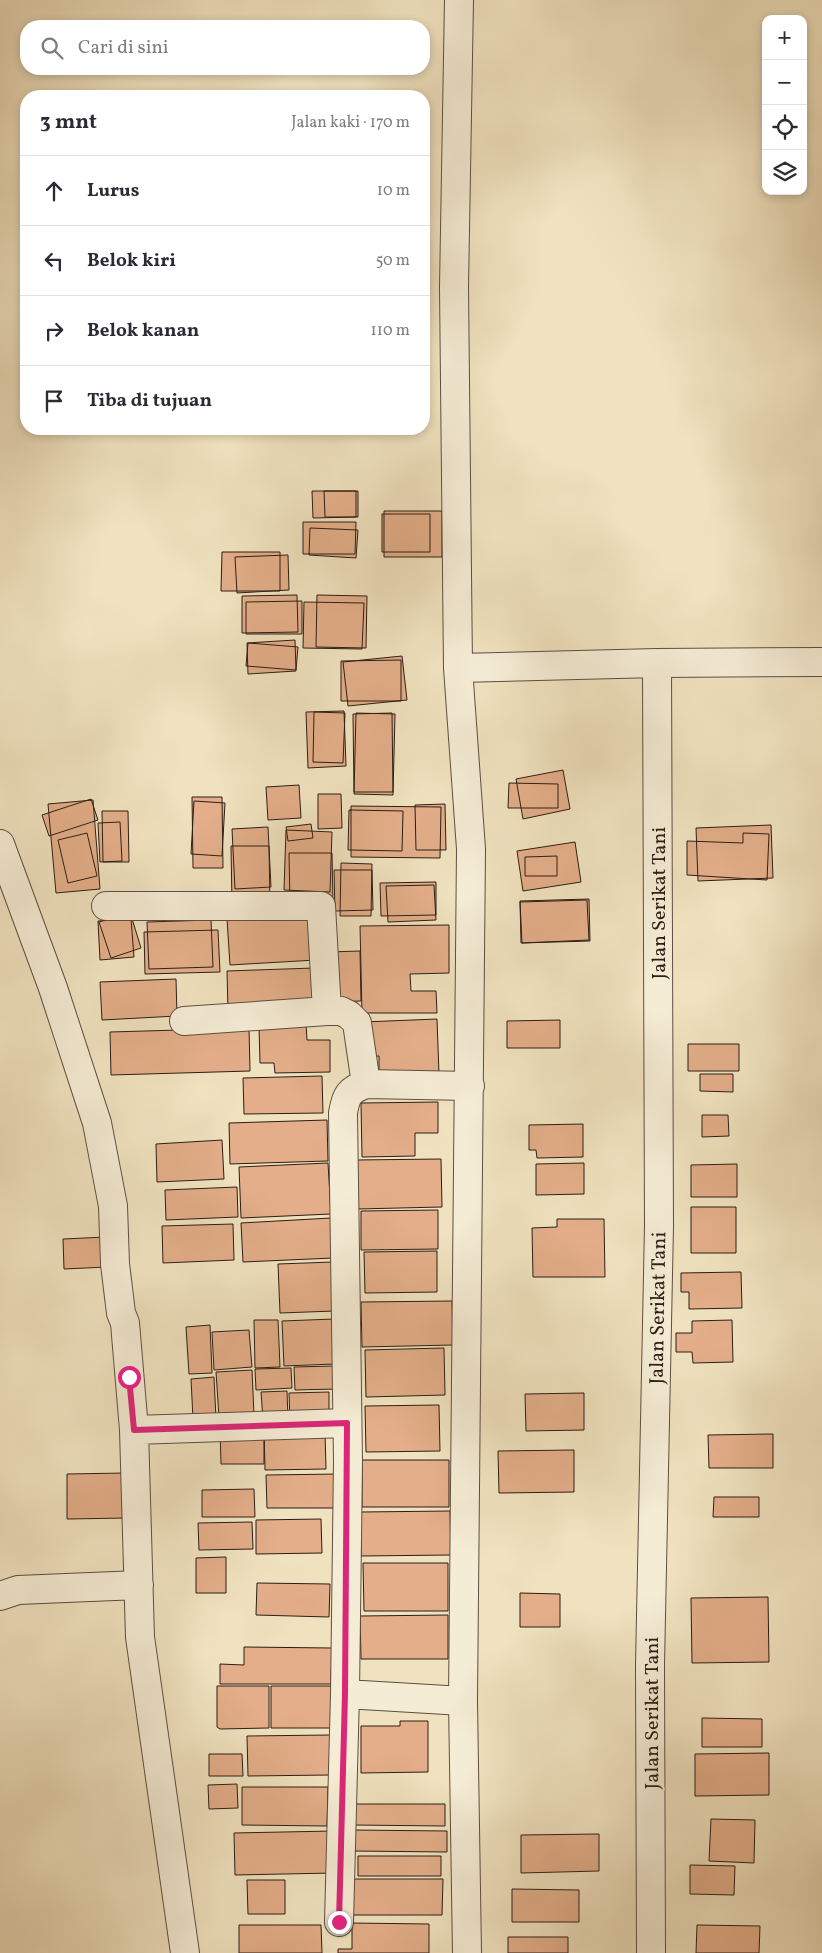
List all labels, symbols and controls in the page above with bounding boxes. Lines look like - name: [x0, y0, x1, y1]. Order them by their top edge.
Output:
- map controls: [762, 15, 807, 195]
- button: +: [762, 15, 807, 60]
- search box: [20, 20, 430, 75]
- icon: search: [38, 34, 66, 62]
- text: Cari di sini: [78, 35, 169, 61]
- button: −: [762, 60, 807, 105]
- button: locate: [762, 105, 807, 150]
- text: 3 mnt: [40, 108, 97, 137]
- text: Jalan kaki · 170 m: [291, 112, 410, 134]
- button: layers: [762, 150, 807, 195]
- icon: ahead: [40, 177, 68, 205]
- text: Lurus: [87, 178, 139, 204]
- text: 10 m: [377, 180, 410, 202]
- icon: left: [40, 247, 68, 275]
- text: Belok kiri: [87, 248, 176, 274]
- text: 50 m: [376, 250, 410, 272]
- icon: right: [40, 317, 68, 345]
- text: Belok kanan: [87, 318, 199, 344]
- text: 110 m: [371, 320, 410, 342]
- icon: arrive: [40, 387, 68, 415]
- text: Tiba di tujuan: [87, 388, 212, 414]
- street label: Jalan Serikat Tani: [646, 827, 674, 979]
- street label: Jalan Serikat Tani: [644, 1231, 674, 1385]
- route start: [118, 1366, 141, 1389]
- street label: Jalan Serikat Tani: [639, 1637, 667, 1789]
- route end: [328, 1911, 351, 1934]

